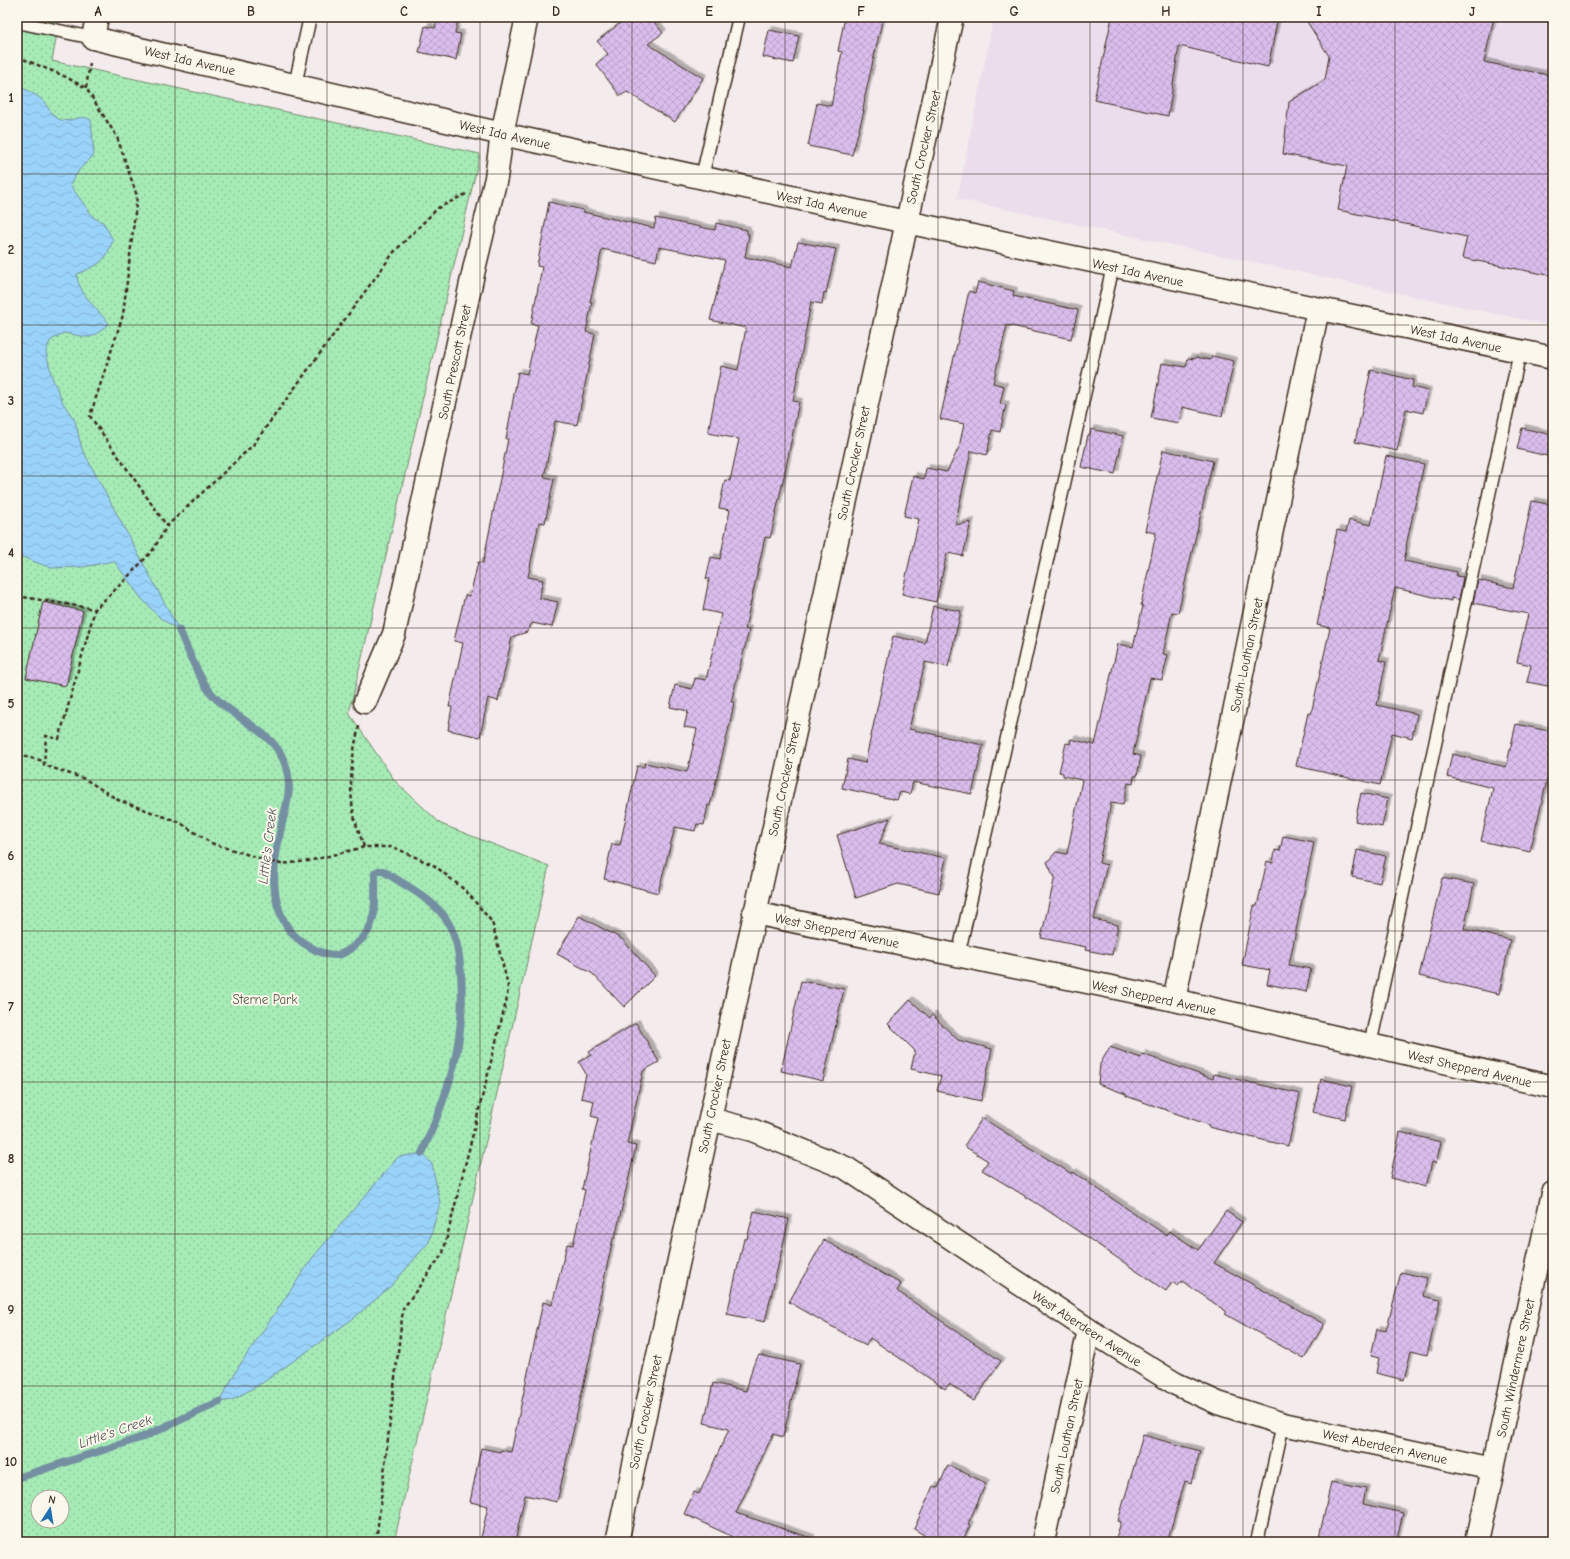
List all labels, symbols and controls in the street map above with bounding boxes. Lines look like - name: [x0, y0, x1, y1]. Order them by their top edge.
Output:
- text: A: [94, 4, 102, 19]
- text: B: [247, 4, 255, 19]
- text: C: [400, 4, 408, 19]
- text: D: [552, 4, 560, 19]
- text: E: [705, 4, 713, 19]
- text: F: [857, 4, 865, 19]
- text: G: [1009, 4, 1019, 19]
- text: H: [1161, 4, 1171, 19]
- text: I: [1316, 4, 1322, 19]
- text: J: [1469, 4, 1475, 19]
- street label: West Ida Avenue: [143, 43, 237, 78]
- street label: South Crocker Street: [903, 87, 944, 206]
- text: 1: [8, 90, 14, 105]
- street label: West Ida Avenue: [458, 117, 552, 152]
- street label: West Ida Avenue: [775, 187, 869, 222]
- text: 2: [8, 242, 14, 257]
- street label: West Ida Avenue: [1091, 255, 1185, 290]
- street label: South Prescott Street: [435, 302, 474, 421]
- street label: West Ida Avenue: [1409, 321, 1503, 356]
- text: 3: [8, 393, 14, 408]
- street label: South Crocker Street: [834, 403, 873, 522]
- text: 4: [8, 545, 14, 560]
- street label: South Louthan Street: [1227, 595, 1266, 714]
- text: 5: [8, 696, 15, 711]
- street label: South Crocker Street: [765, 719, 804, 838]
- water label: Little's Creek: [254, 807, 281, 885]
- text: 6: [8, 848, 15, 863]
- street label: West Shepperd Avenue: [773, 910, 901, 951]
- street label: West Shepperd Avenue: [1090, 977, 1218, 1018]
- park label: Sterne Park: [232, 992, 298, 1007]
- text: 7: [8, 999, 14, 1014]
- street label: South Crocker Street: [695, 1036, 734, 1155]
- street label: West Shepperd Avenue: [1406, 1047, 1534, 1090]
- text: 8: [8, 1151, 14, 1166]
- street label: West Aberdeen Avenue: [1029, 1287, 1145, 1370]
- street label: South Windermere Street: [1493, 1296, 1538, 1439]
- text: 9: [8, 1302, 15, 1317]
- street label: South Crocker Street: [626, 1352, 665, 1471]
- street label: South Louthan Street: [1047, 1376, 1086, 1495]
- water label: Little's Creek: [76, 1411, 154, 1452]
- street label: West Aberdeen Avenue: [1321, 1426, 1449, 1467]
- text: 10: [5, 1454, 17, 1469]
- north arrow: [30, 1489, 70, 1529]
- text: N: [47, 1493, 57, 1507]

